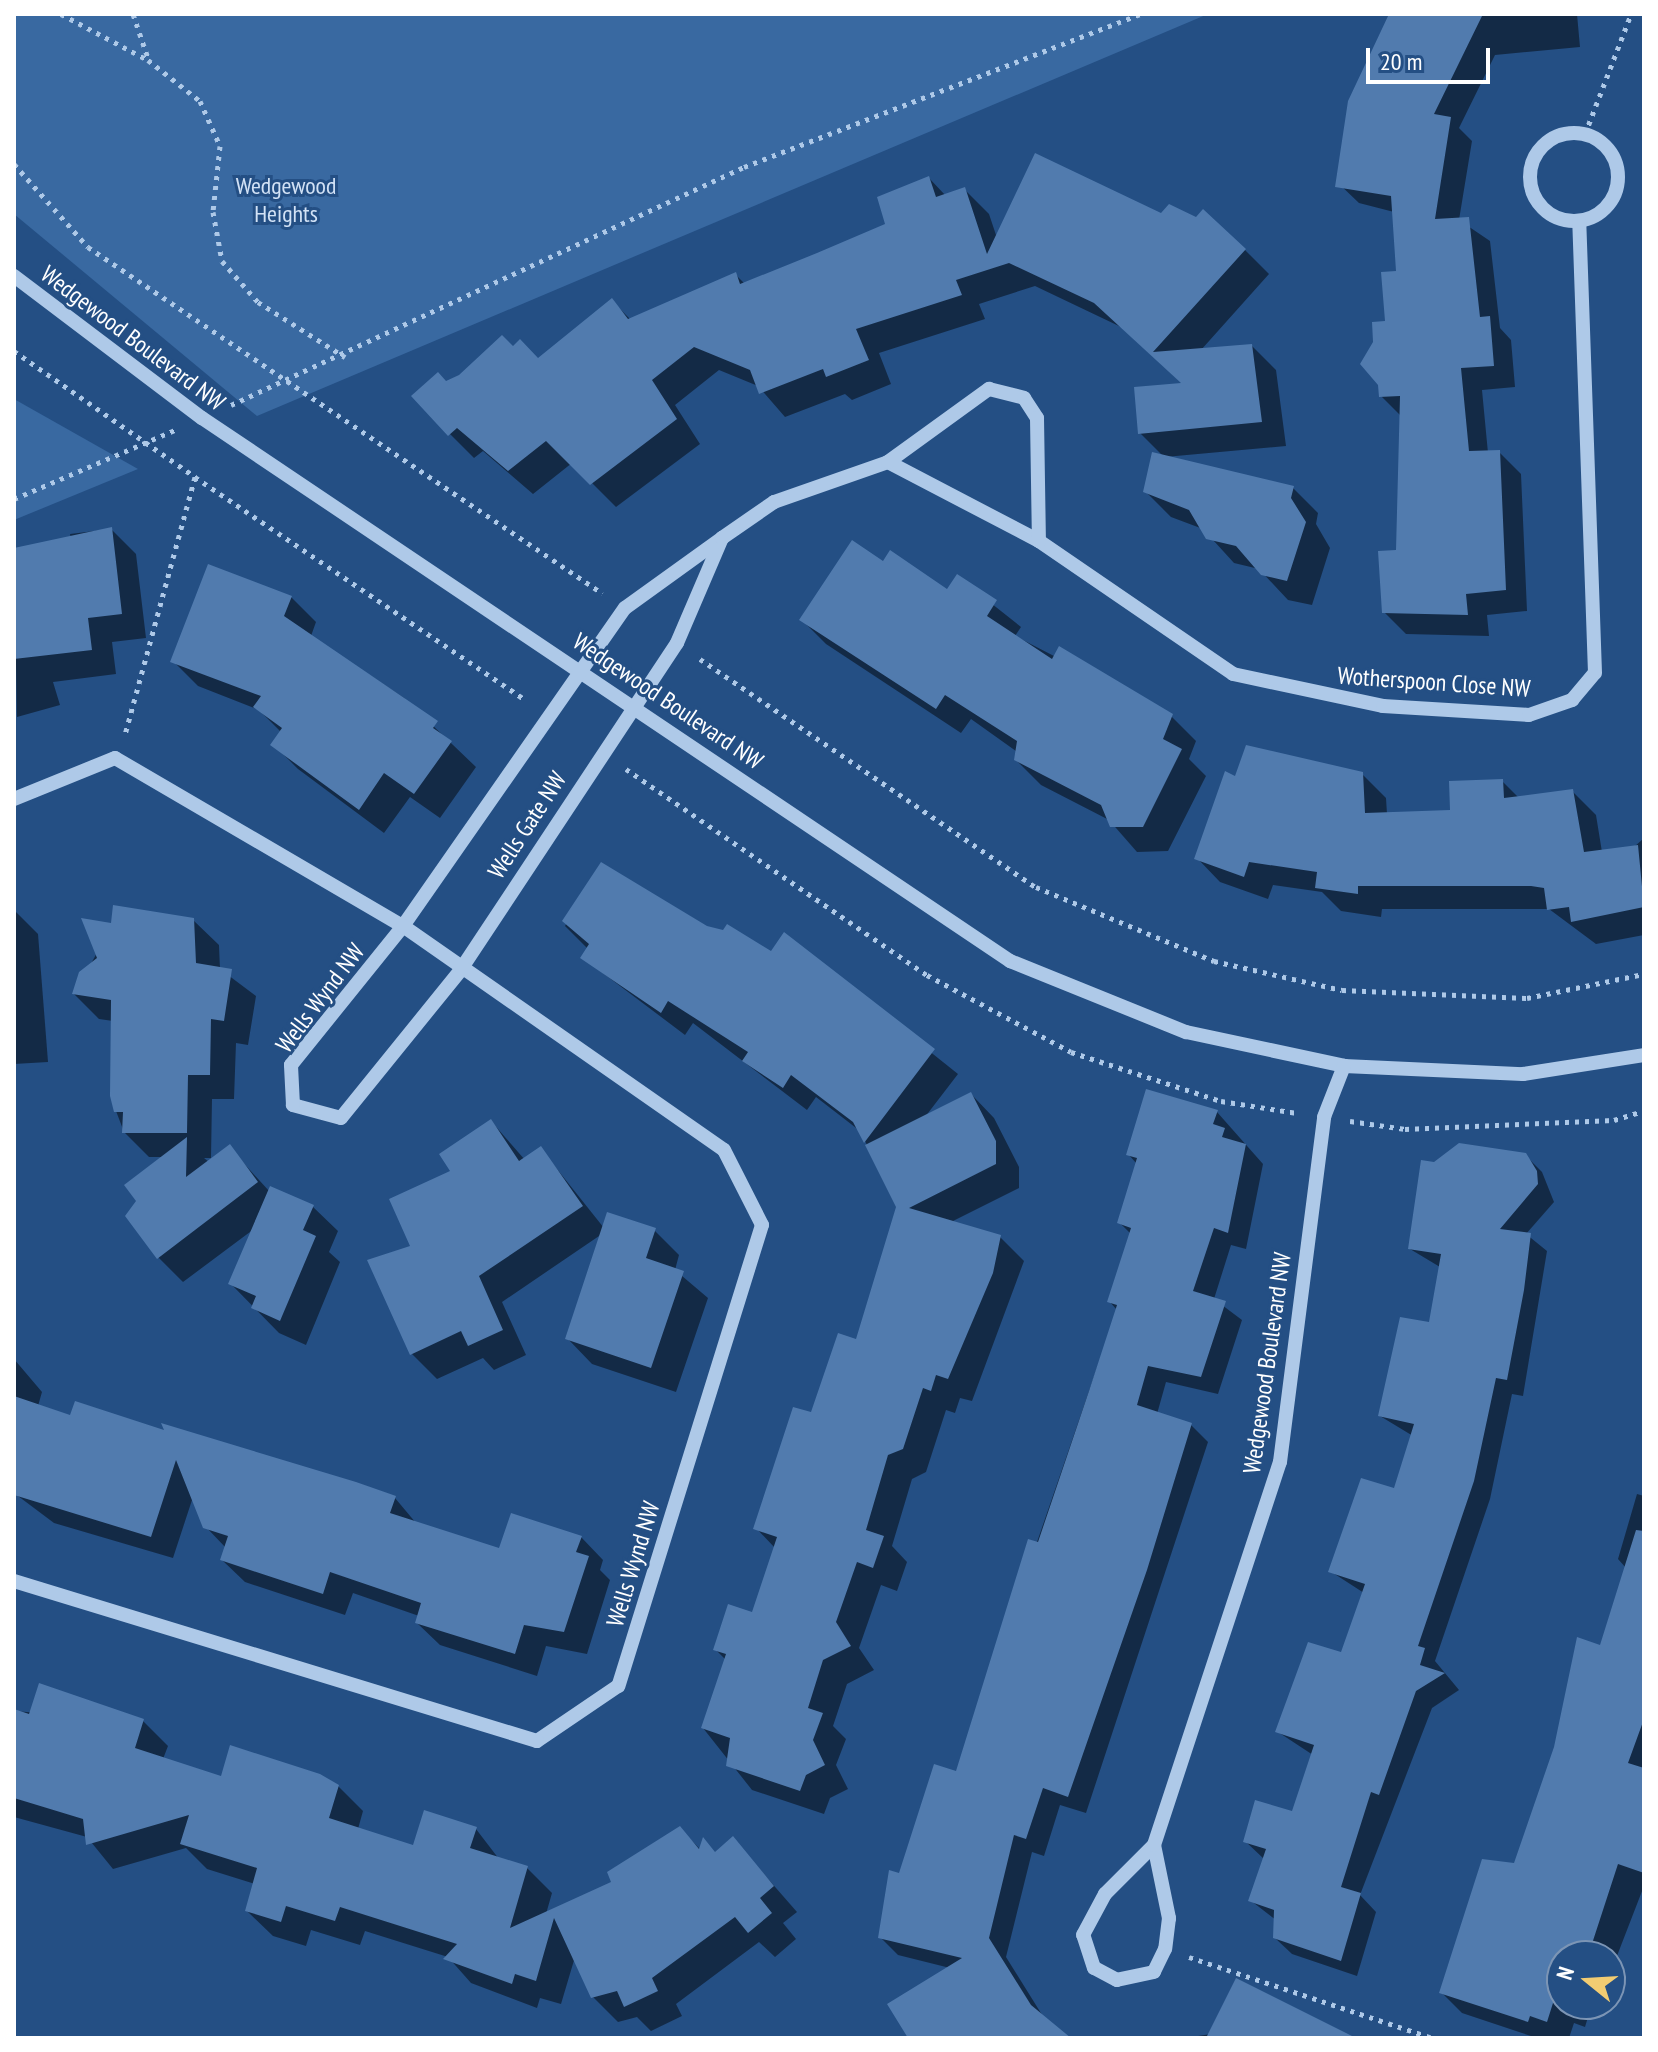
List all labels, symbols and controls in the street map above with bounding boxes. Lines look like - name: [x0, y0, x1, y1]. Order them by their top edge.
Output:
- scale bar: [1370, 32, 1494, 82]
- text: 20 m: [1380, 46, 1422, 77]
- park label: Wedgewood Heights: [236, 172, 336, 228]
- street label: Wedgewood Boulevard NW: [35, 259, 231, 417]
- street label: Wedgewood Boulevard NW: [568, 627, 768, 775]
- street label: Wotherspoon Close NW: [1337, 661, 1531, 703]
- street label: Wells Gate NW: [482, 766, 572, 884]
- street label: Wells Wynd NW: [270, 938, 370, 1058]
- street label: Wedgewood Boulevard NW: [1237, 1251, 1297, 1475]
- street label: Wells Wynd NW: [600, 1498, 666, 1630]
- north arrow: [1546, 1940, 1626, 2020]
- text: N: [1550, 1963, 1580, 1983]

